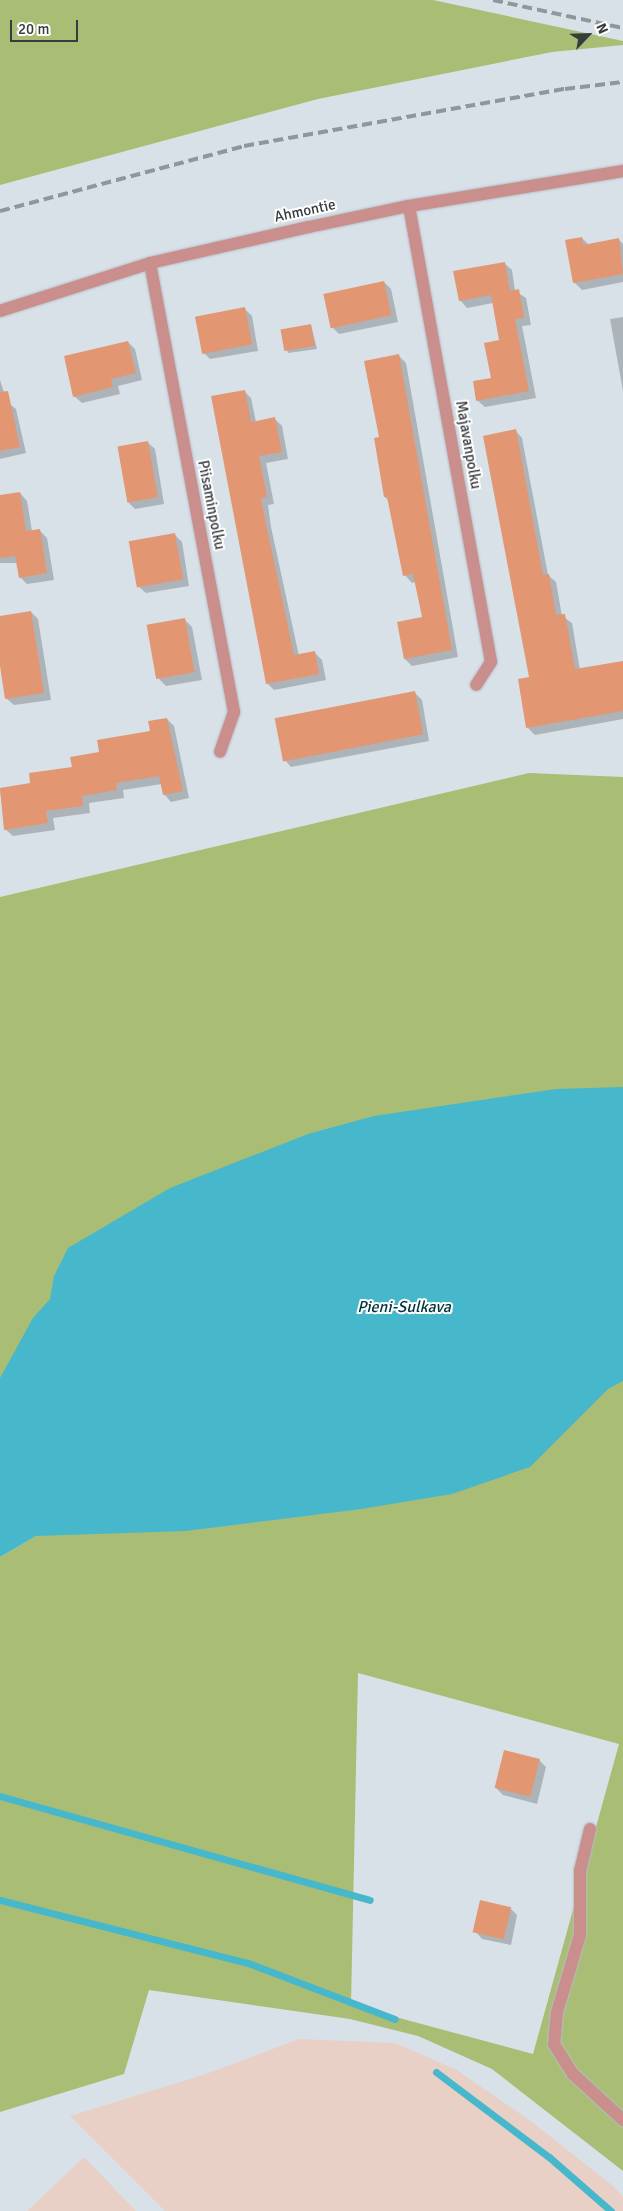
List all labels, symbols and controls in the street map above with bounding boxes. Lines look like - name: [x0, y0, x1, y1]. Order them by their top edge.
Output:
- scale bar: [12, 10, 80, 42]
- north arrow: [563, 10, 613, 60]
- text: 20 m: [18, 20, 49, 38]
- text: N: [592, 21, 612, 37]
- street label: Ahmontie: [273, 196, 337, 226]
- street label: Majavanpolku: [451, 399, 485, 491]
- street label: Piisaminpolku: [194, 459, 228, 551]
- water label: Pieni-Sulkava: [357, 1297, 451, 1317]

